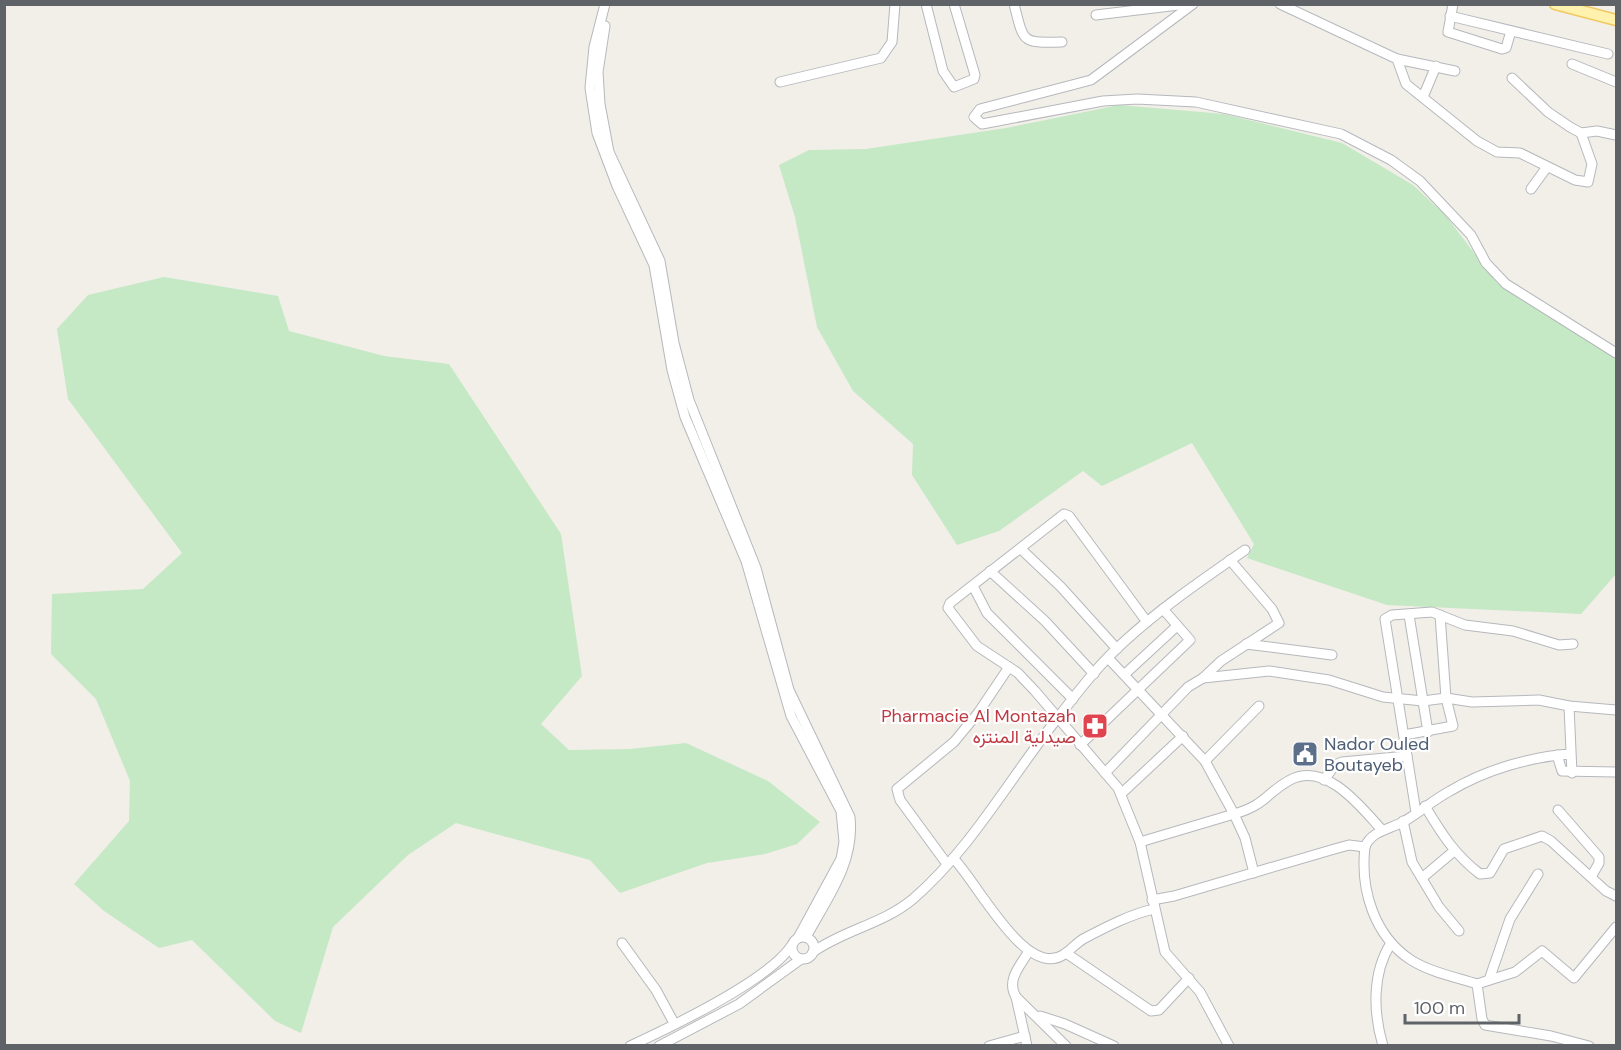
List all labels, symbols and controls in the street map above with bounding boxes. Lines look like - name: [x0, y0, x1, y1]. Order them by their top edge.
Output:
- place label: Pharmacie Al Montazah صيدلية المنتزه: [881, 704, 1076, 749]
- pharmacy icon: Pharmacie Al Montazah صيدلية المنتزه: [1080, 711, 1110, 741]
- place label: Nador Ouled Boutayeb: [1324, 732, 1429, 777]
- public building icon: Nador Ouled Boutayeb: [1290, 739, 1320, 769]
- scale bar: [1405, 987, 1519, 1025]
- text: 100 m: [1414, 996, 1465, 1020]

